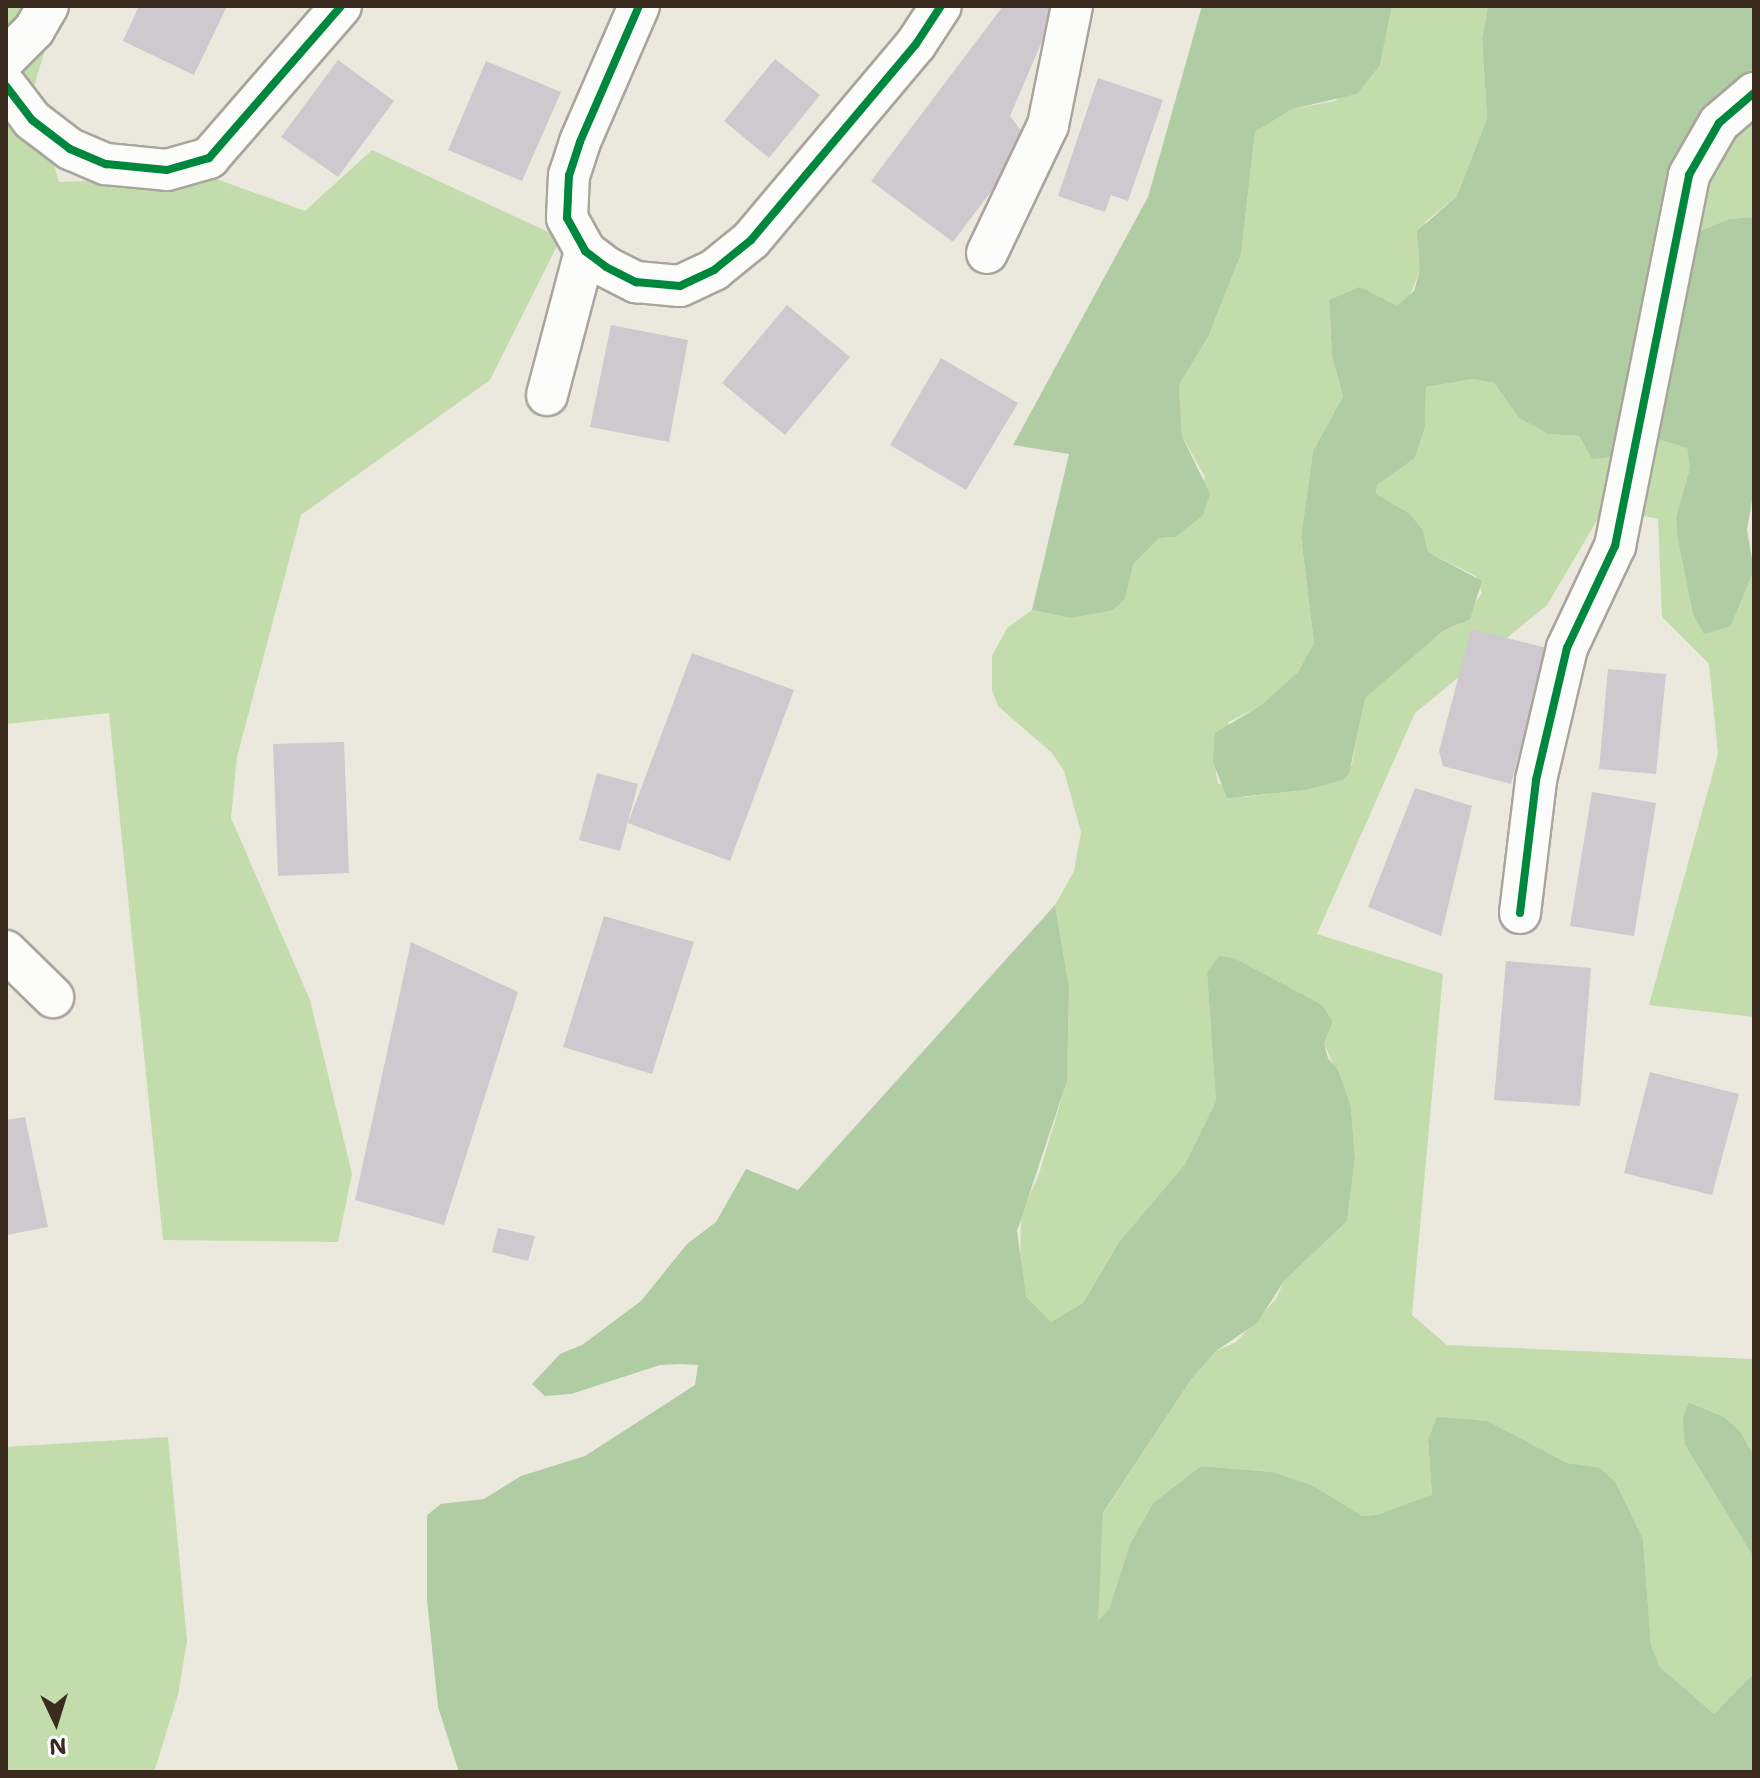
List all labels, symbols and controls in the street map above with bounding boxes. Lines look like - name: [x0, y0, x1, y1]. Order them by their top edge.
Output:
- north arrow: [16, 1682, 96, 1762]
- text: N: [48, 1731, 67, 1762]

